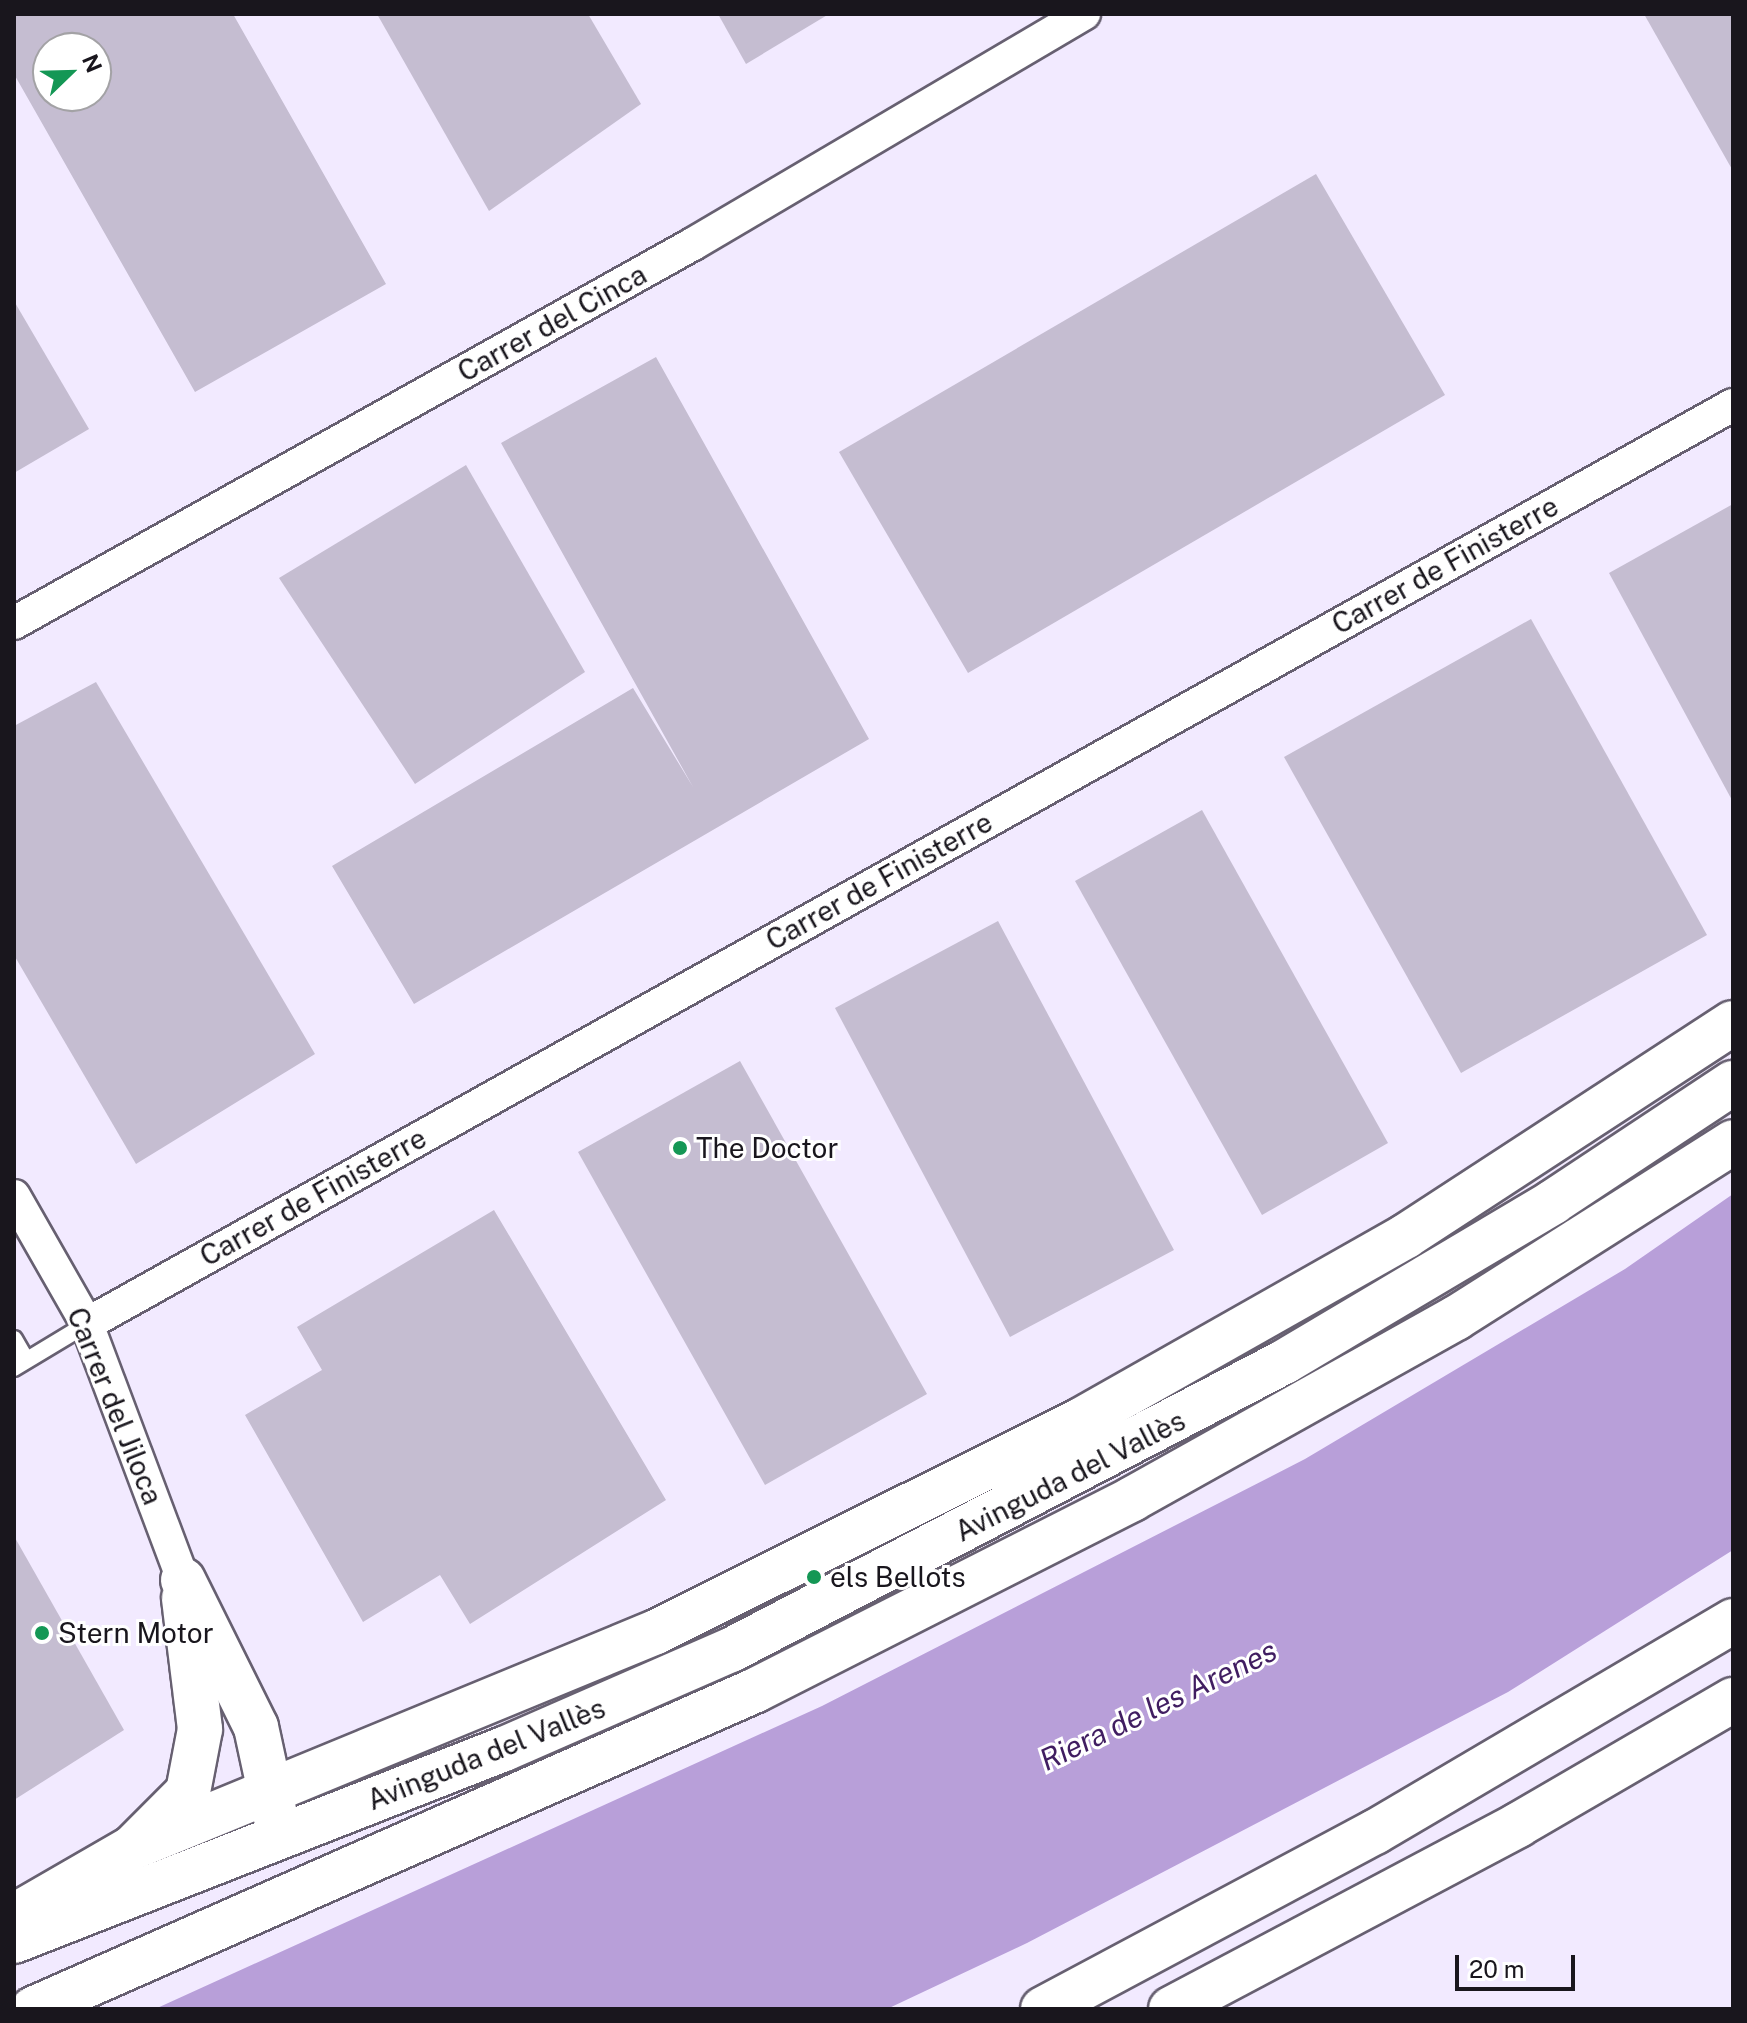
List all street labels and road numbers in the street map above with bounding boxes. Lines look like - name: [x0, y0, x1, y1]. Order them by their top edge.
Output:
- street label: Carrer del Cinca: [452, 257, 652, 389]
- street label: Carrer de Finisterre: [1326, 489, 1564, 641]
- street label: Carrer de Finisterre: [760, 805, 998, 957]
- street label: Carrer de Finisterre: [194, 1121, 432, 1273]
- street label: Carrer del Jiloca: [60, 1302, 170, 1510]
- street label: Avinguda del Vallès: [949, 1403, 1191, 1549]
- street label: Avinguda del Vallès: [362, 1691, 610, 1817]

